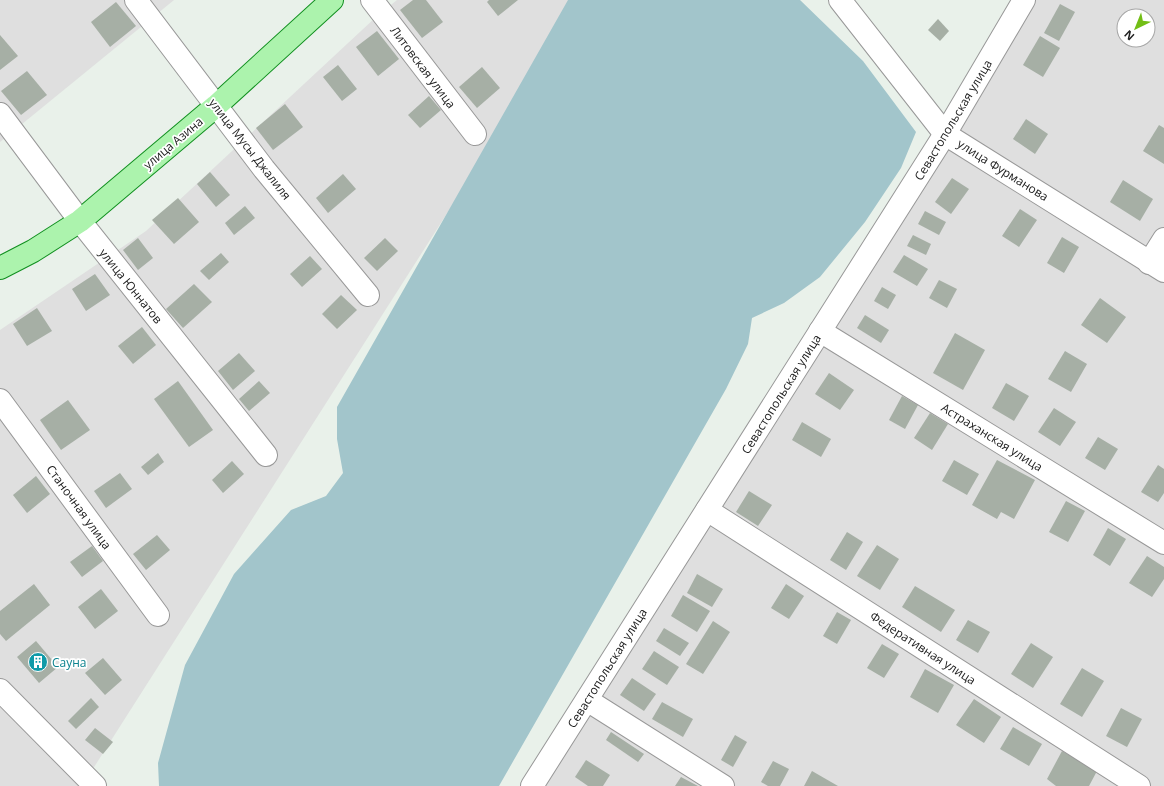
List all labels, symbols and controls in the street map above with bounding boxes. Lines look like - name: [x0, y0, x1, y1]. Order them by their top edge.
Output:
- north arrow: [1116, 8, 1156, 48]
- street label: Литовская улица: [386, 22, 460, 112]
- text: N: [1120, 27, 1137, 44]
- street label: Севастопольская улица: [910, 56, 996, 184]
- street label: улица Мусы Джалиля: [205, 95, 295, 203]
- street label: улица Азина: [140, 113, 206, 173]
- street label: улица Фурманова: [954, 135, 1052, 205]
- street label: улица Юннатов: [95, 245, 167, 327]
- street label: Севастопольская улица: [737, 331, 825, 457]
- street label: Астраханская улица: [938, 399, 1046, 475]
- street label: Станочная улица: [43, 461, 115, 553]
- street label: Севастопольская улица: [563, 605, 651, 731]
- street label: Федеративная улица: [867, 607, 979, 689]
- building icon: Сауна: [27, 651, 49, 673]
- place label: Сауна: [52, 654, 87, 671]

